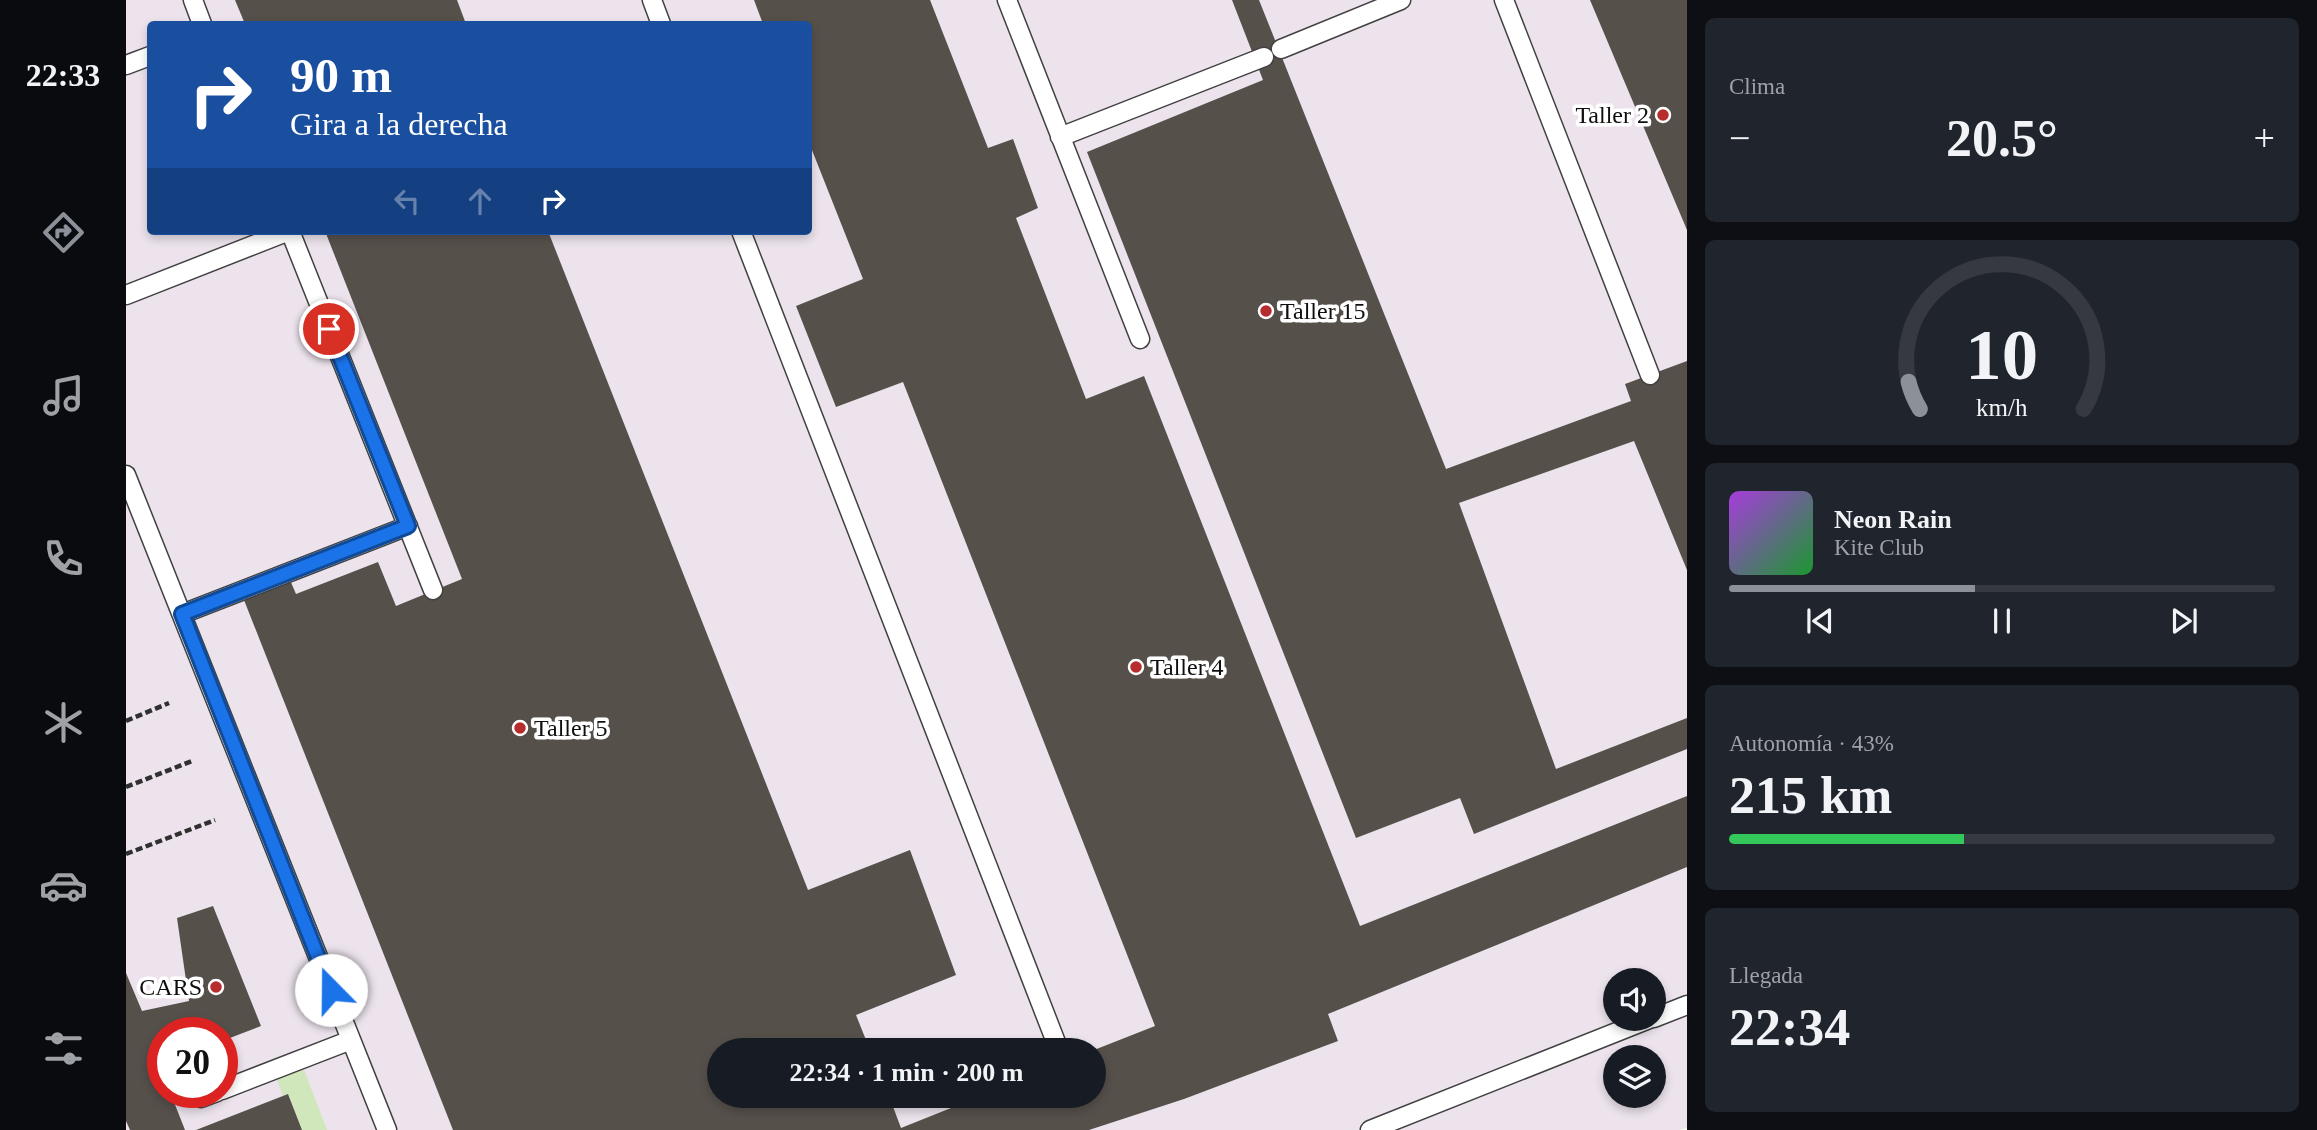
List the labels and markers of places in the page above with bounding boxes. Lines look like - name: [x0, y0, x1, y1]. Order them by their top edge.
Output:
- place label: Taller 2: [1575, 102, 1649, 128]
- marker: Taller 2: [1655, 107, 1671, 123]
- place label: Taller 15: [1280, 298, 1366, 324]
- pin: [299, 299, 359, 359]
- marker: Taller 15: [1258, 303, 1274, 319]
- place label: Taller 4: [1150, 654, 1224, 680]
- marker: Taller 4: [1128, 659, 1144, 675]
- place label: Taller 5: [534, 715, 608, 741]
- marker: Taller 5: [512, 720, 528, 736]
- place label: CARS: [139, 974, 202, 1000]
- marker: CARS: [208, 979, 224, 995]

